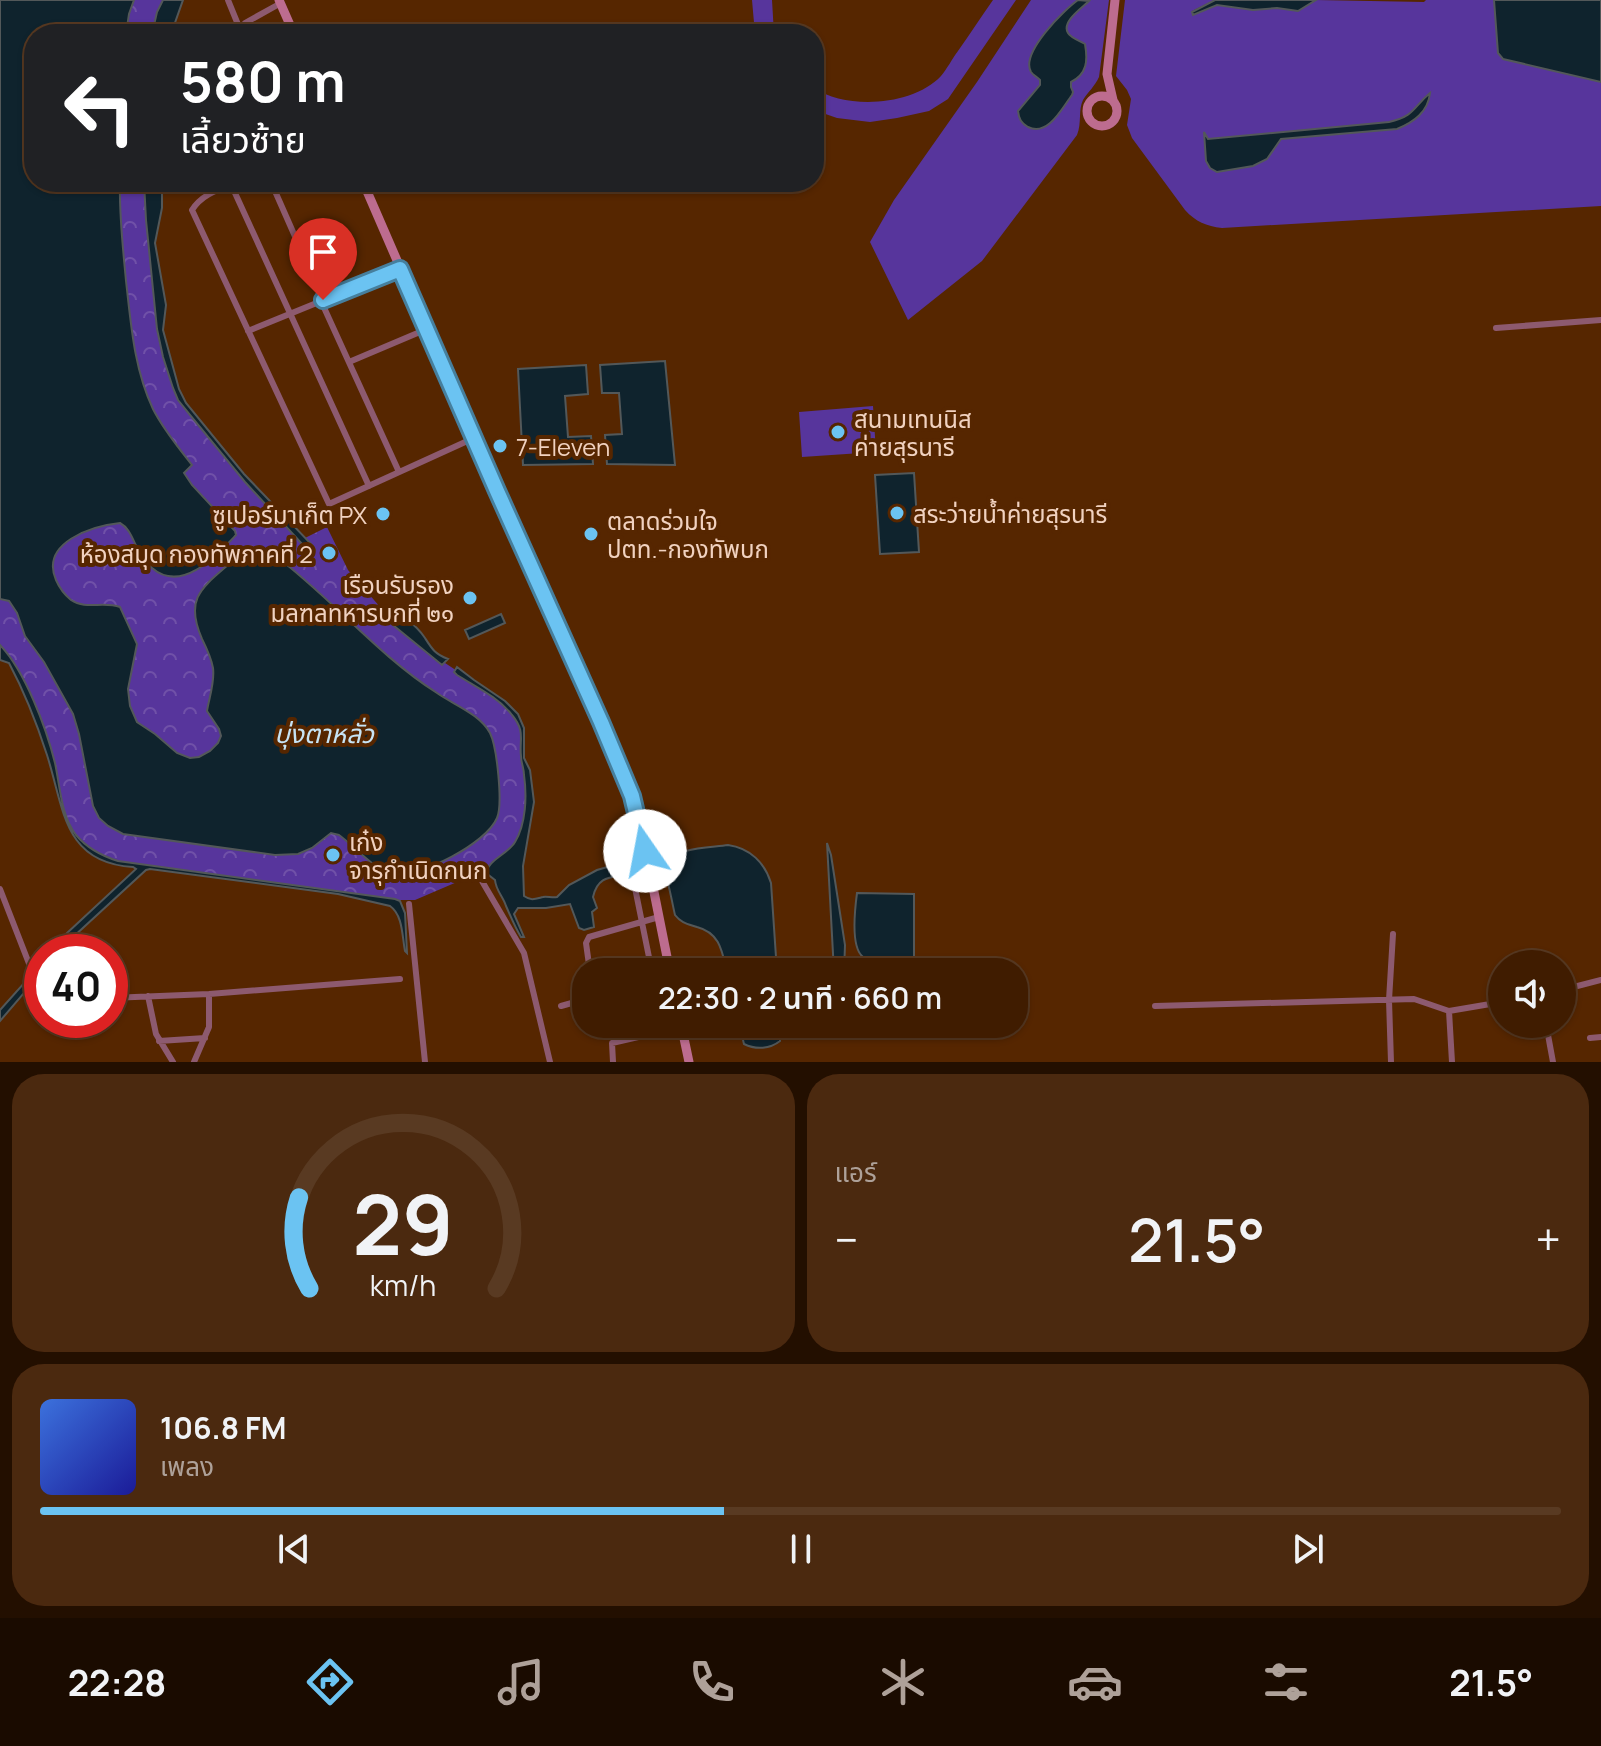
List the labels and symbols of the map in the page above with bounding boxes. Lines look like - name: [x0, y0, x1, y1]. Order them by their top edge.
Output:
- pin: [289, 218, 357, 300]
- place label: สนามเทนนิส ค่ายสุรนารี: [854, 402, 972, 463]
- marker: สนามเทนนิส ค่ายสุรนารี: [829, 423, 847, 441]
- place label: 7-Eleven: [516, 430, 610, 463]
- marker: 7-Eleven: [491, 437, 509, 455]
- place label: สระว่ายนํ้าค่ายสุรนารี: [913, 497, 1107, 530]
- place label: ซูเปอร์มาเก็ต PX: [212, 498, 367, 531]
- place label: ตลาดร่วมใจ ปตท.-กองทัพบก: [607, 504, 769, 565]
- marker: สระว่ายนํ้าค่ายสุรนารี: [888, 504, 906, 522]
- marker: ซูเปอร์มาเก็ต PX: [374, 505, 392, 523]
- marker: ตลาดร่วมใจ ปตท.-กองทัพบก: [582, 525, 600, 543]
- place label: ห้องสมุด กองทัพภาคที่ 2: [80, 537, 313, 570]
- marker: ห้องสมุด กองทัพภาคที่ 2: [320, 544, 338, 562]
- place label: เรือนรับรอง มลฑลทหารบกที่ ๒๑: [271, 568, 454, 629]
- marker: เรือนรับรอง มลฑลทหารบกที่ ๒๑: [461, 589, 479, 607]
- water label: บุ่งตาหลั่ว: [274, 715, 375, 751]
- position arrow: [603, 809, 687, 893]
- place label: เก๋ง จารุกำเนิดกนก: [349, 825, 487, 886]
- marker: เก๋ง จารุกำเนิดกนก: [324, 846, 342, 864]
- speed limit sign: 40: [24, 934, 128, 1038]

